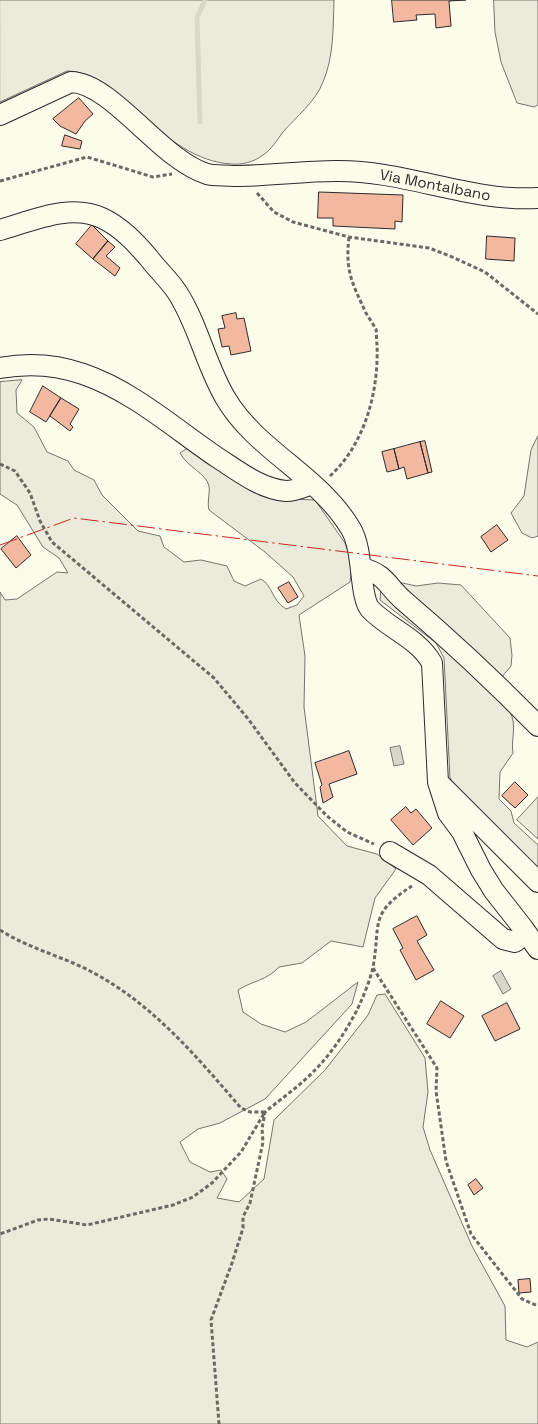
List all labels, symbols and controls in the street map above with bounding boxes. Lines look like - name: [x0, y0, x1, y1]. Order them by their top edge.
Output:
- street label: Via Montalbano: [378, 166, 492, 206]

